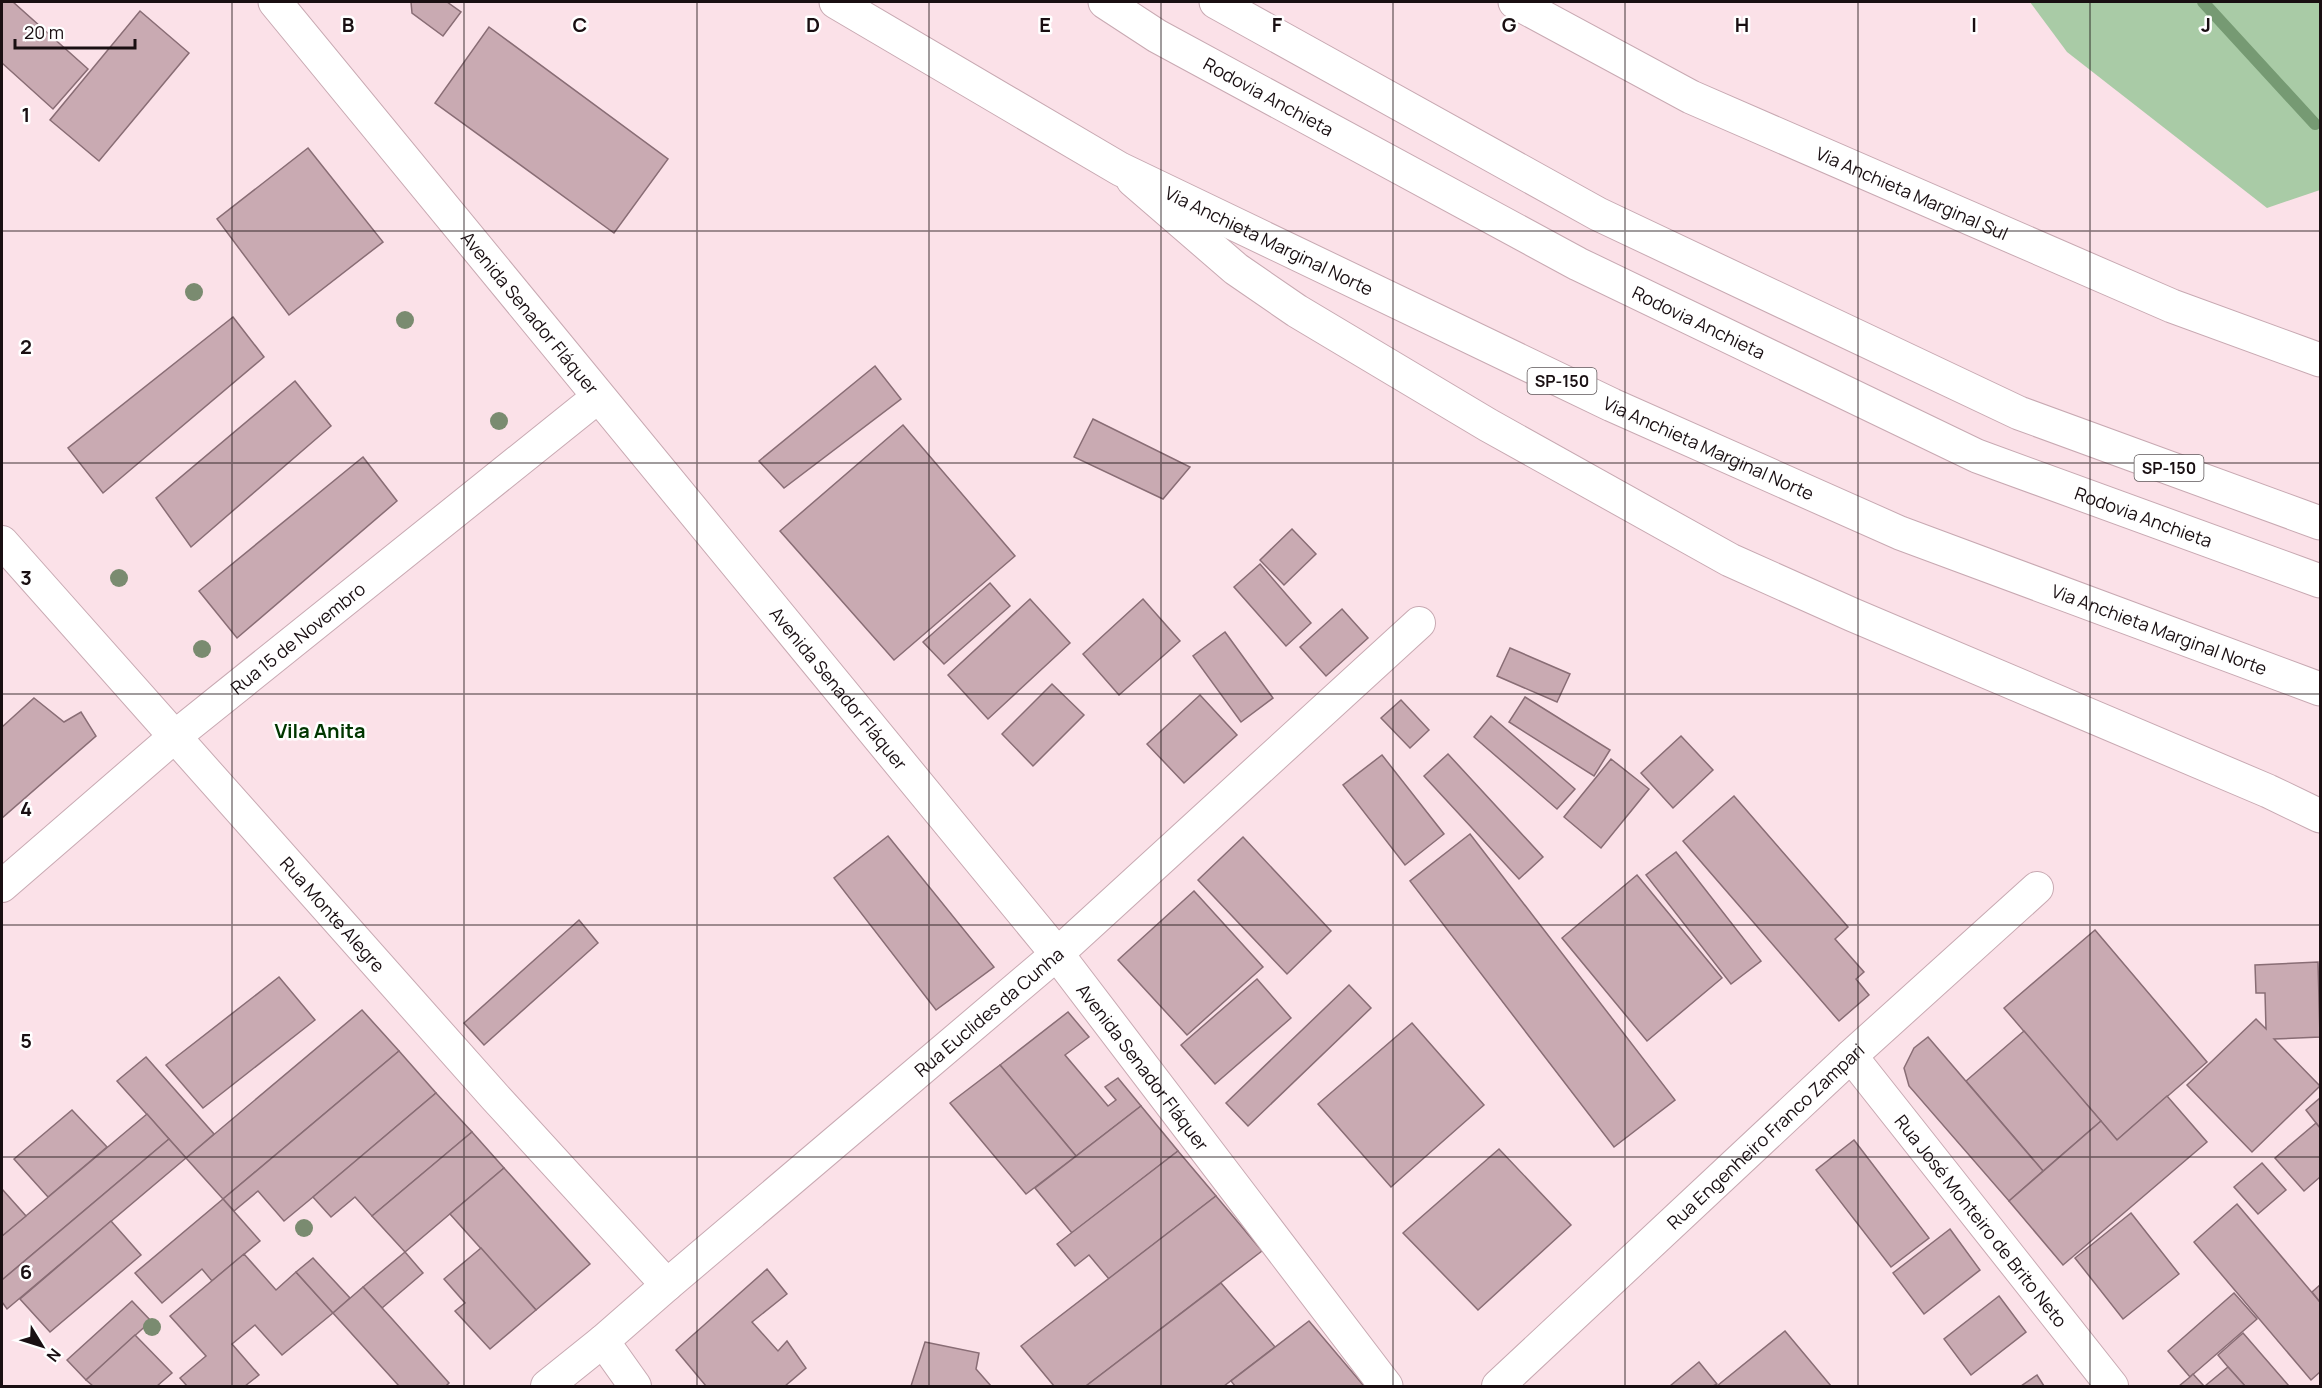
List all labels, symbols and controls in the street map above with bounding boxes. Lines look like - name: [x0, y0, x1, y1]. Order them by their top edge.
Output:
- text: B: [342, 11, 355, 38]
- text: C: [573, 11, 587, 38]
- text: D: [806, 11, 820, 38]
- text: E: [1039, 11, 1051, 38]
- text: F: [1272, 11, 1283, 38]
- text: G: [1502, 11, 1517, 38]
- text: H: [1735, 11, 1749, 38]
- text: I: [1971, 11, 1977, 38]
- text: J: [2201, 11, 2211, 38]
- scale bar: [15, 12, 135, 50]
- text: 20 m: [24, 20, 64, 44]
- street label: Rodovia Anchieta: [1199, 51, 1338, 141]
- text: 1: [22, 101, 30, 128]
- street label: Via Anchieta Marginal Sul: [1812, 141, 2012, 245]
- street label: Via Anchieta Marginal Norte: [1161, 180, 1377, 301]
- street label: Avenida Senador Fláquer: [456, 226, 605, 400]
- street label: Rodovia Anchieta: [1628, 280, 1769, 364]
- text: 2: [20, 333, 32, 360]
- road number: SP-150: [1528, 368, 1596, 394]
- street label: Via Anchieta Marginal Norte: [1599, 391, 1818, 505]
- road number: SP-150: [2134, 455, 2204, 481]
- street label: Rodovia Anchieta: [2072, 481, 2216, 553]
- text: 3: [20, 564, 32, 591]
- street label: Rua 15 de Novembro: [225, 577, 370, 699]
- street label: Via Anchieta Marginal Norte: [2048, 578, 2270, 680]
- street label: Avenida Senador Fláquer: [765, 602, 913, 775]
- district label: Vila Anita: [275, 717, 365, 744]
- text: 4: [20, 795, 32, 822]
- street label: Rua Monte Alegre: [275, 851, 390, 977]
- street label: Rua Euclides da Cunha: [909, 942, 1068, 1082]
- street label: Avenida Senador Fláquer: [1072, 978, 1215, 1156]
- text: 5: [20, 1027, 32, 1054]
- street label: Rua Engenheiro Franco Zampari: [1662, 1038, 1869, 1234]
- street label: Rua José Monteiro de Brito Neto: [1890, 1109, 2073, 1332]
- text: 6: [20, 1258, 32, 1285]
- north arrow: [12, 1316, 72, 1376]
- text: N: [42, 1344, 66, 1367]

